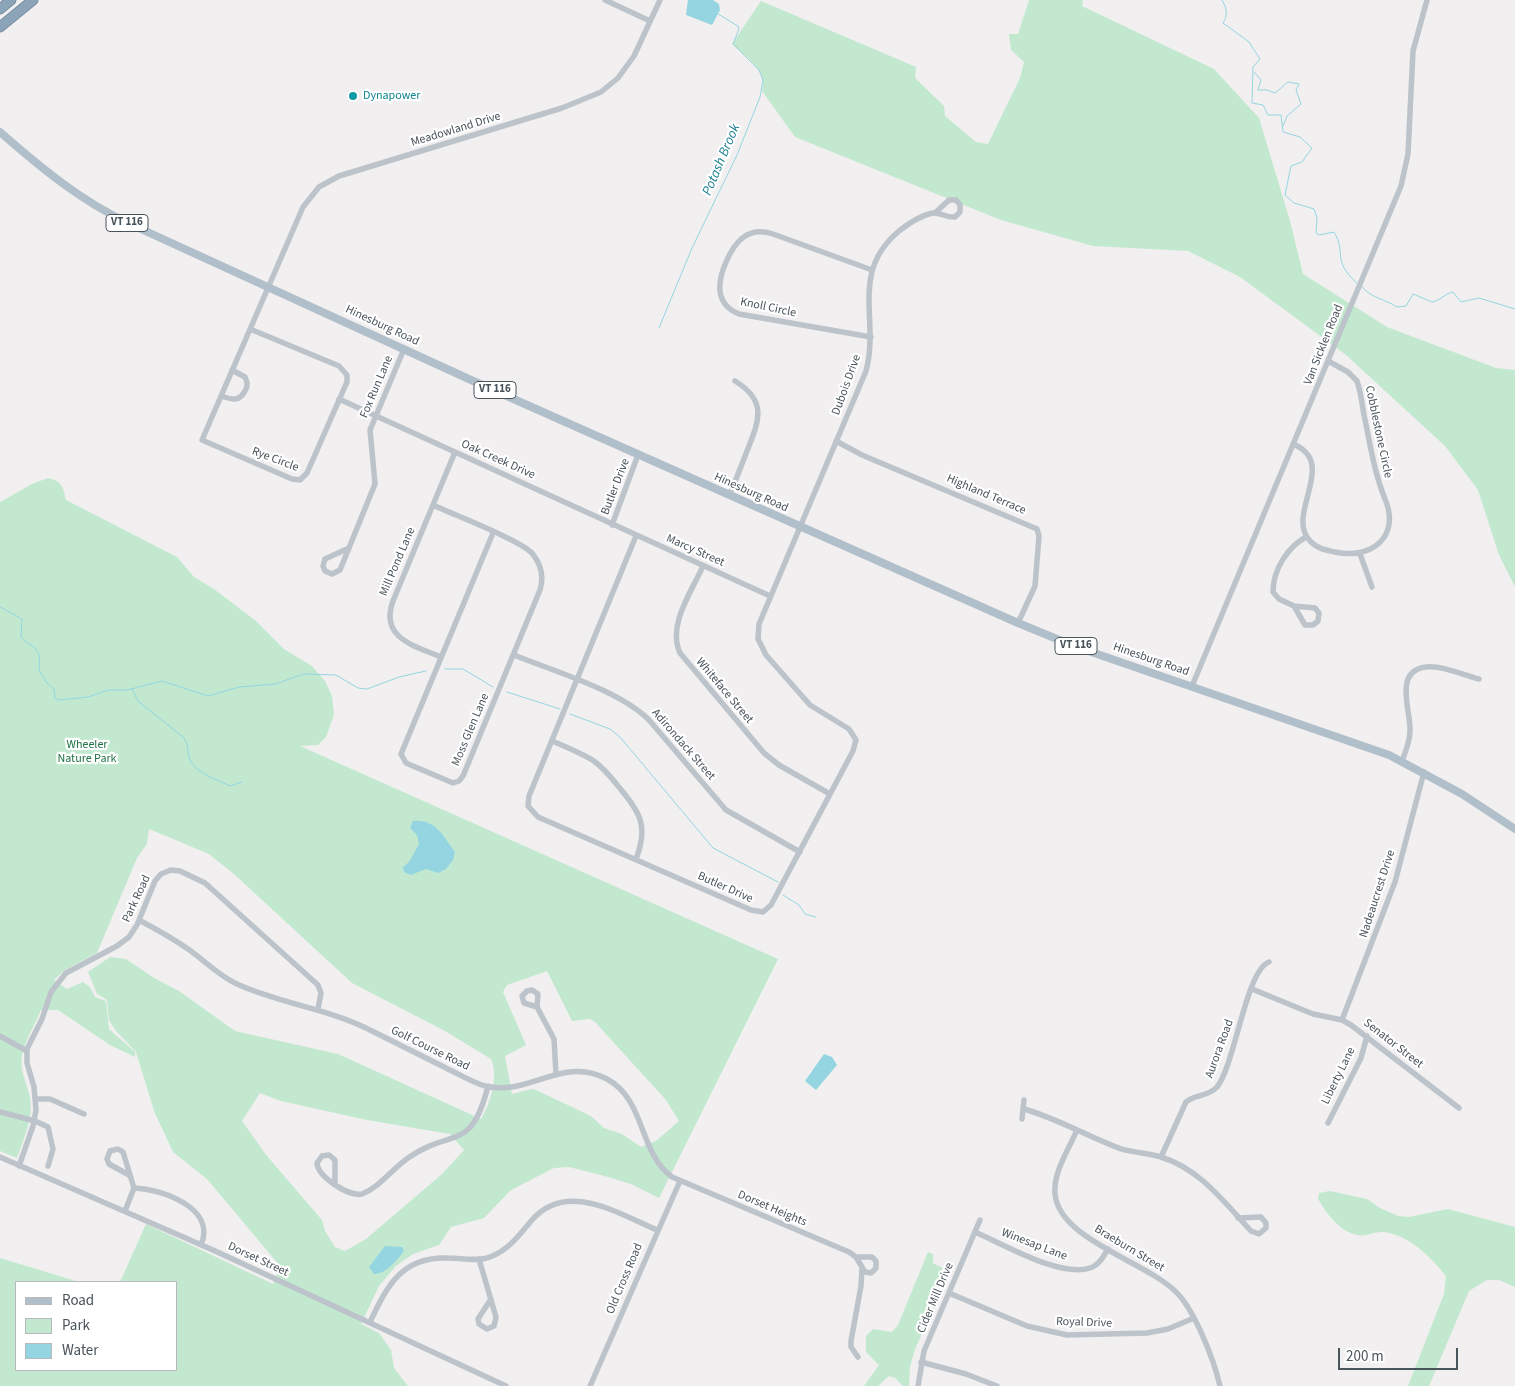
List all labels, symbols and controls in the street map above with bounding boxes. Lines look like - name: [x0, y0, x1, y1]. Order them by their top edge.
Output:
- place label: Dynapower: [363, 89, 420, 103]
- marker: Dynapower: [347, 90, 359, 102]
- street label: Meadowland Drive: [409, 110, 503, 150]
- water label: Potash Brook: [699, 122, 745, 198]
- road number: VT 116: [106, 214, 148, 232]
- street label: Knoll Circle: [739, 295, 797, 321]
- street label: Hinesburg Road: [343, 303, 421, 349]
- street label: Van Sicklen Road: [1301, 303, 1347, 387]
- street label: Dubois Drive: [829, 353, 865, 417]
- street label: Fox Run Lane: [357, 354, 397, 420]
- road number: VT 116: [474, 382, 516, 398]
- street label: Cobblestone Circle: [1361, 384, 1395, 480]
- street label: Oak Creek Drive: [459, 437, 537, 483]
- street label: Rye Circle: [250, 444, 300, 476]
- street label: Butler Drive: [599, 457, 633, 517]
- street label: Hinesburg Road: [712, 470, 790, 516]
- street label: Highland Terrace: [944, 472, 1028, 518]
- street label: Mill Pond Lane: [377, 525, 419, 599]
- street label: Marcy Street: [664, 532, 726, 570]
- road number: VT 116: [1055, 637, 1097, 654]
- street label: Hinesburg Road: [1111, 640, 1191, 680]
- street label: Whiteface Street: [692, 655, 756, 727]
- street label: Moss Glen Lane: [449, 692, 493, 768]
- street label: Adirondack Street: [648, 706, 718, 784]
- park label: Wheeler Nature Park: [57, 738, 117, 766]
- street label: Nadeaucrest Drive: [1357, 848, 1399, 940]
- street label: Butler Drive: [695, 869, 755, 907]
- street label: Park Road: [120, 873, 154, 925]
- street label: Senator Street: [1360, 1016, 1426, 1072]
- street label: Aurora Road: [1203, 1018, 1237, 1080]
- street label: Golf Course Road: [388, 1024, 472, 1074]
- street label: Liberty Lane: [1319, 1045, 1359, 1107]
- street label: Dorset Heights: [735, 1188, 809, 1230]
- street label: Braeburn Street: [1091, 1222, 1167, 1276]
- street label: Winesap Lane: [999, 1226, 1069, 1264]
- street label: Dorset Street: [225, 1240, 291, 1280]
- street label: Old Cross Road: [604, 1241, 646, 1317]
- street label: Cider Mill Drive: [915, 1261, 957, 1335]
- legend: [15, 1281, 178, 1371]
- text: Road: [62, 1290, 94, 1311]
- text: Park: [62, 1315, 90, 1336]
- street label: Royal Drive: [1056, 1315, 1112, 1331]
- scale bar: [1340, 1338, 1460, 1370]
- text: Water: [62, 1340, 98, 1361]
- text: 200 m: [1346, 1346, 1384, 1367]

